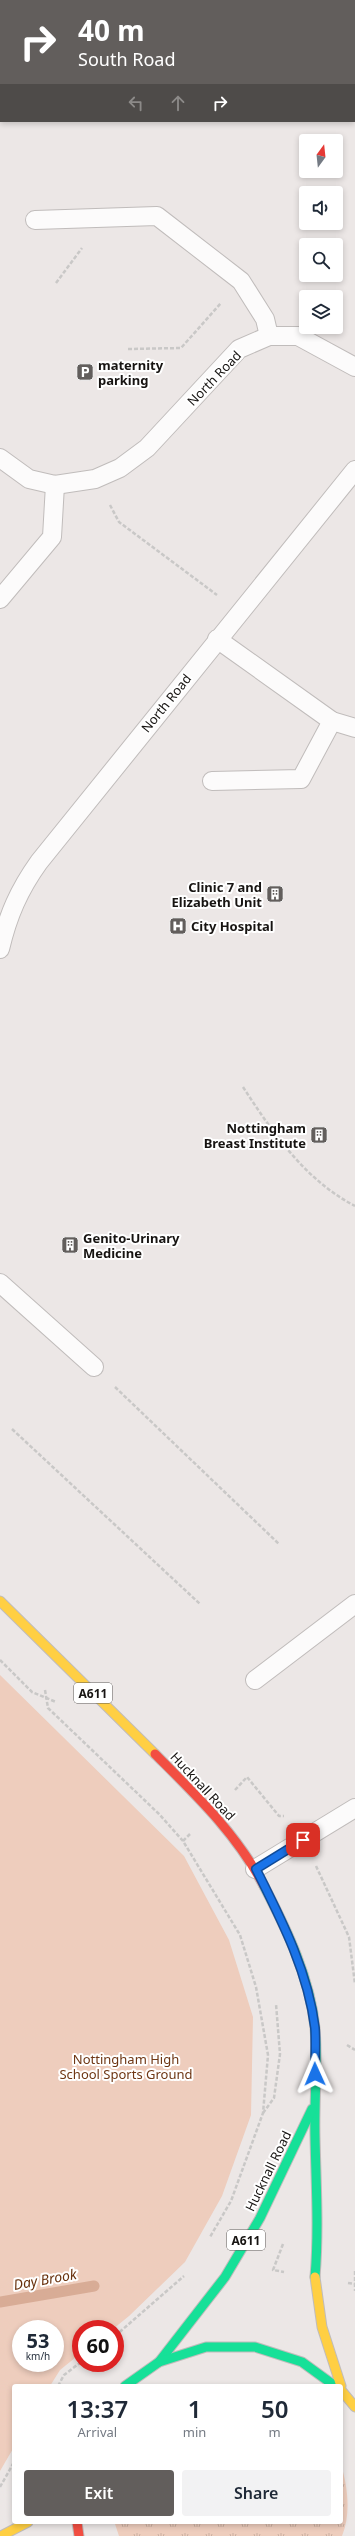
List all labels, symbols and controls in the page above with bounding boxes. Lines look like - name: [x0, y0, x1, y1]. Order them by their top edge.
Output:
- text: 40 m: [78, 11, 145, 49]
- icon: right: [12, 16, 64, 68]
- text: South Road: [78, 47, 175, 71]
- icon: left: [125, 92, 147, 114]
- icon: ahead: [167, 92, 189, 114]
- icon: right: [209, 92, 231, 114]
- north arrow: [299, 134, 343, 178]
- map controls: [299, 134, 343, 334]
- button: sound: [299, 186, 343, 230]
- button: search: [299, 238, 343, 282]
- button: layers: [299, 290, 343, 334]
- street label: North Road: [183, 346, 245, 410]
- place label: maternity parking: [98, 356, 164, 389]
- parking icon: maternity parking: [75, 362, 95, 382]
- street label: North Road: [137, 670, 195, 736]
- place label: Clinic 7 and Elizabeth Unit: [172, 878, 262, 911]
- building icon: Clinic 7 and Elizabeth Unit: [265, 884, 285, 904]
- hospital icon: City Hospital: [168, 916, 188, 936]
- place label: City Hospital: [191, 917, 274, 935]
- place label: Nottingham Breast Institute: [204, 1119, 306, 1152]
- building icon: Nottingham Breast Institute: [309, 1125, 329, 1145]
- place label: Genito-Urinary Medicine: [83, 1229, 180, 1262]
- building icon: Genito-Urinary Medicine: [60, 1235, 80, 1255]
- road number: A611: [74, 1683, 112, 1703]
- street label: Hucknall Road: [167, 1748, 239, 1824]
- pin: [286, 1823, 320, 1857]
- icon: arrive: [292, 1829, 314, 1851]
- park label: Nottingham High School Sports Ground: [59, 2050, 193, 2083]
- position arrow: [294, 2053, 336, 2095]
- street label: Hucknall Road: [241, 2128, 295, 2214]
- road number: A611: [227, 2230, 265, 2250]
- water label: Day Brook: [12, 2264, 79, 2294]
- speed limit sign: 60: [72, 2320, 124, 2372]
- text: 53: [27, 2327, 49, 2354]
- text: km/h: [26, 2349, 50, 2363]
- text: 13:37: [67, 2392, 128, 2425]
- text: 1: [188, 2392, 201, 2425]
- text: 50: [261, 2392, 288, 2425]
- text: Arrival: [78, 2423, 117, 2441]
- text: min: [183, 2423, 206, 2441]
- text: m: [269, 2423, 281, 2441]
- button: Exit: [24, 2470, 174, 2516]
- button: Share: [182, 2470, 331, 2516]

